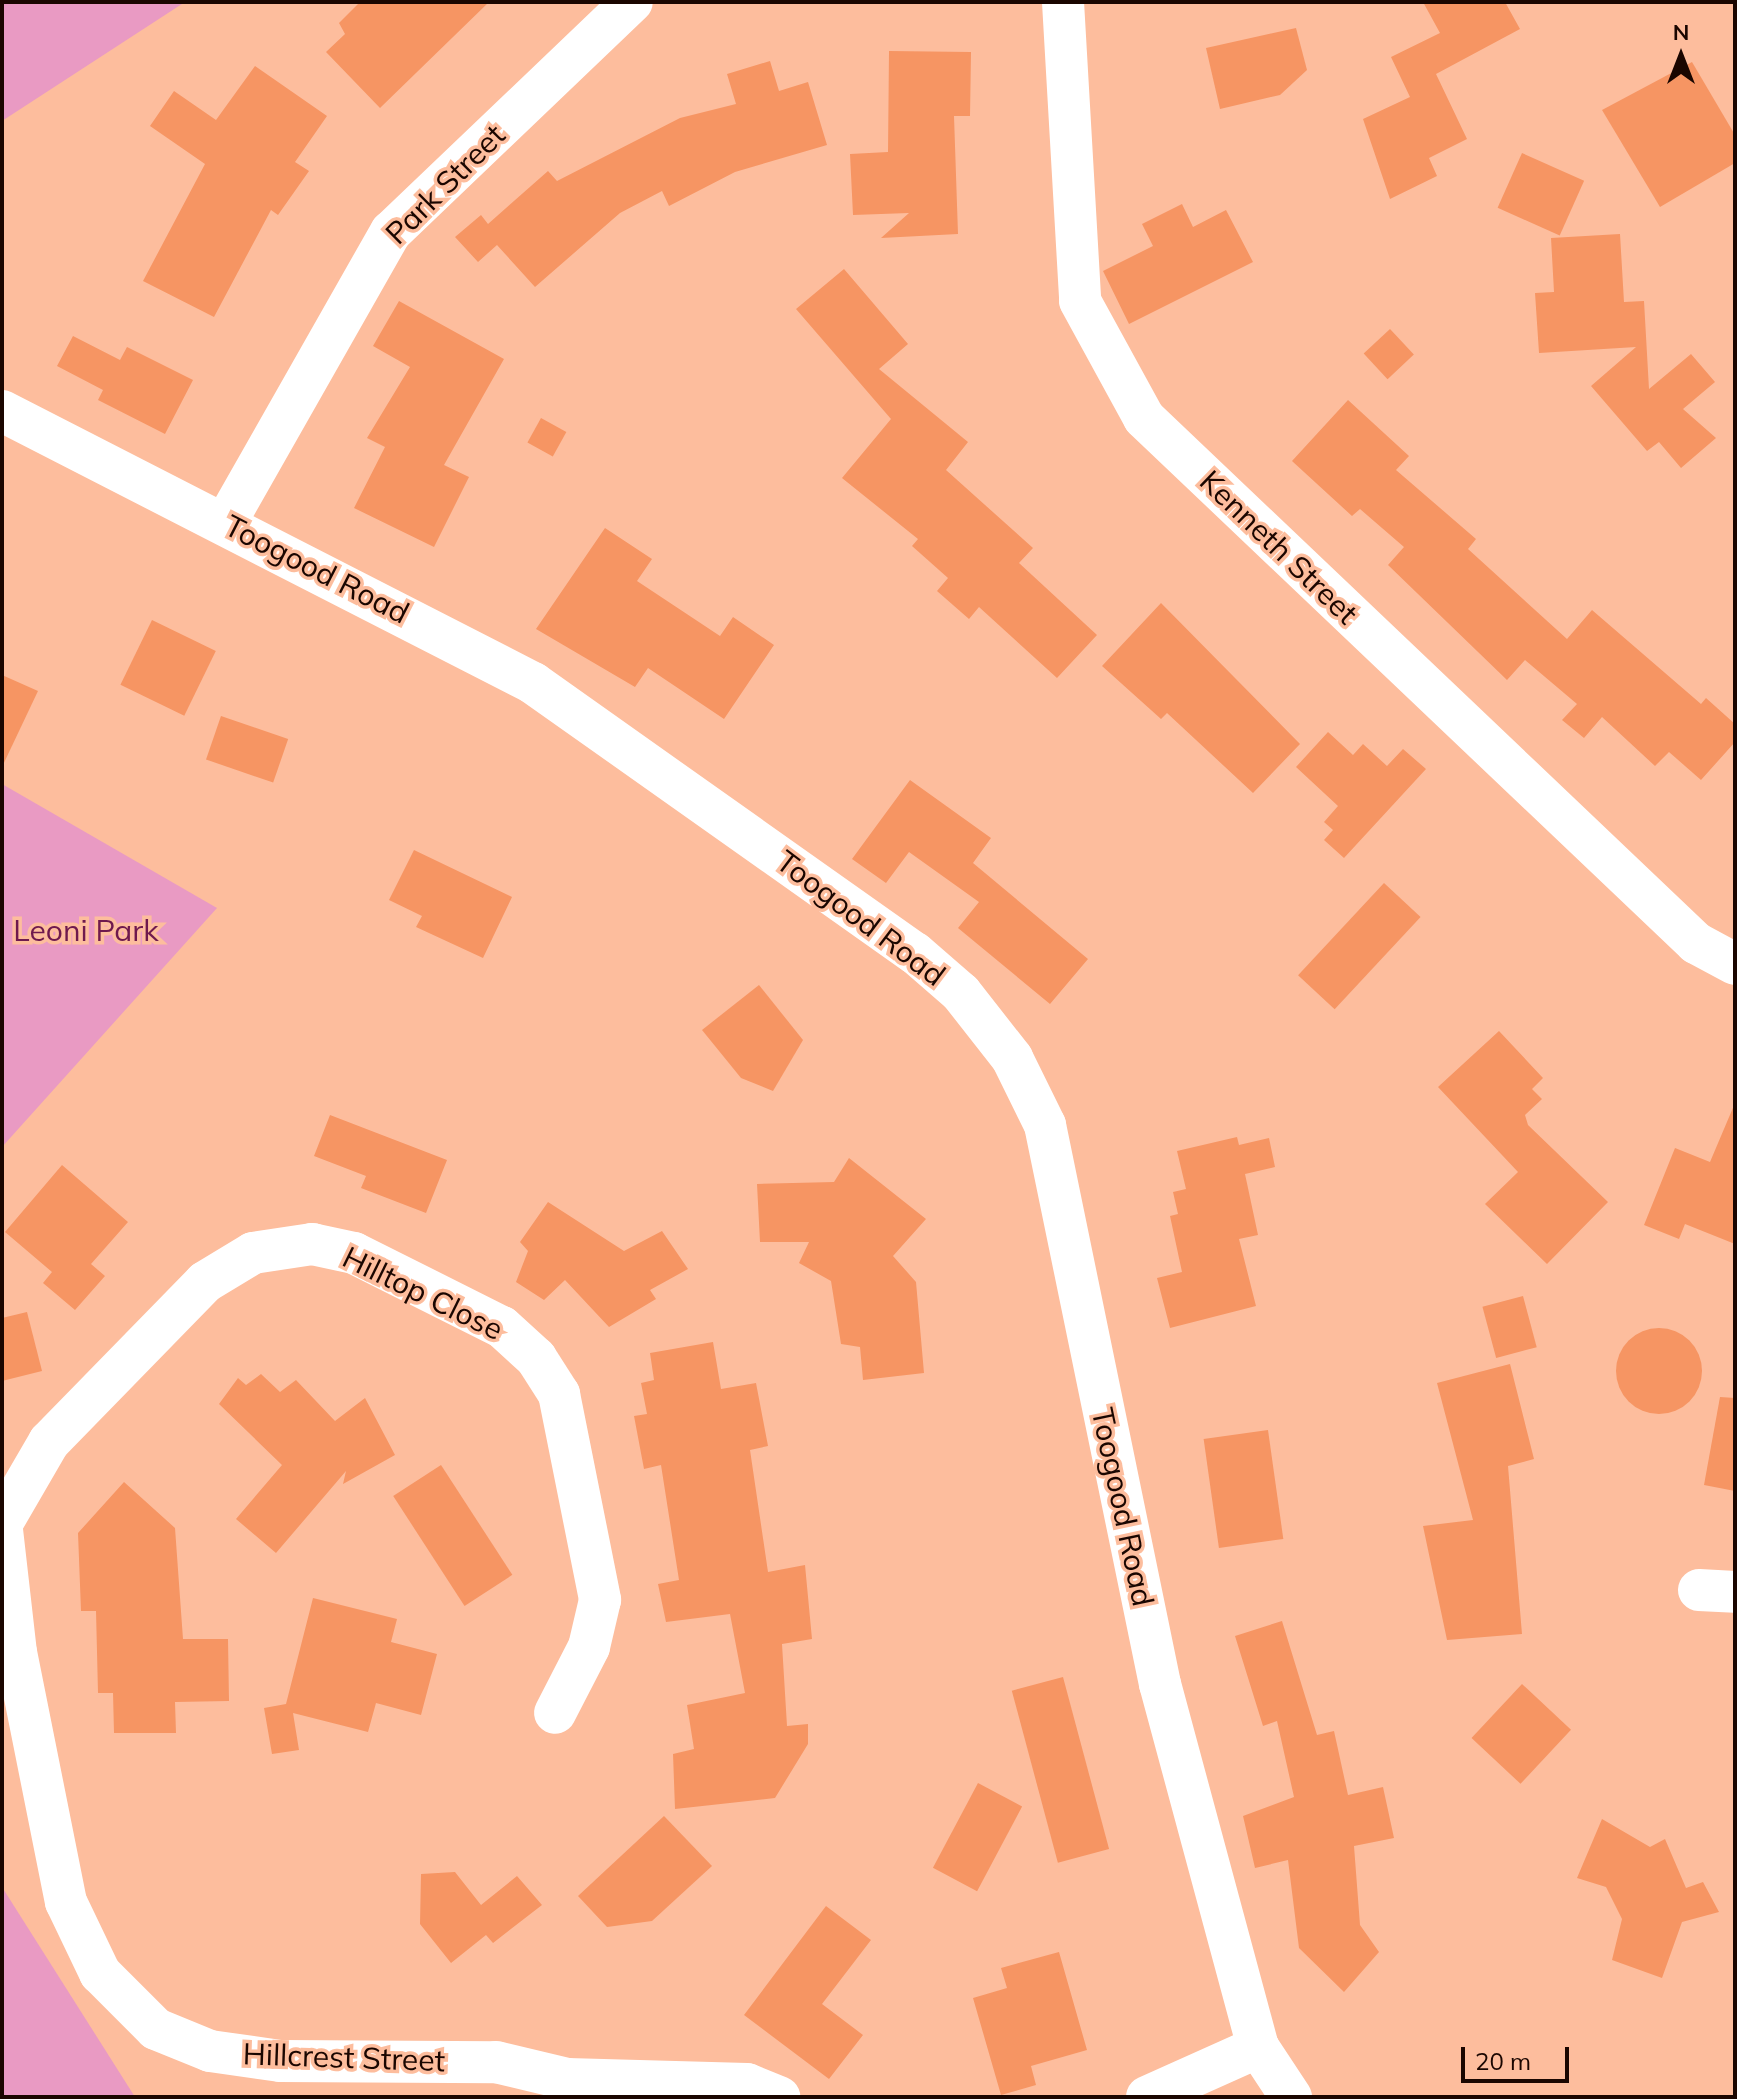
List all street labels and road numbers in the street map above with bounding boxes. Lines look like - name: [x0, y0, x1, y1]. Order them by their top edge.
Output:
- street label: Park Street: [378, 117, 512, 251]
- street label: Kenneth Street: [1193, 463, 1365, 631]
- street label: Toogood Road: [219, 507, 415, 631]
- street label: Toogood Road: [770, 843, 952, 993]
- street label: Hilltop Close: [337, 1239, 509, 1347]
- street label: Toogood Road: [1084, 1405, 1162, 1609]
- street label: Hillcrest Street: [242, 2035, 446, 2079]

